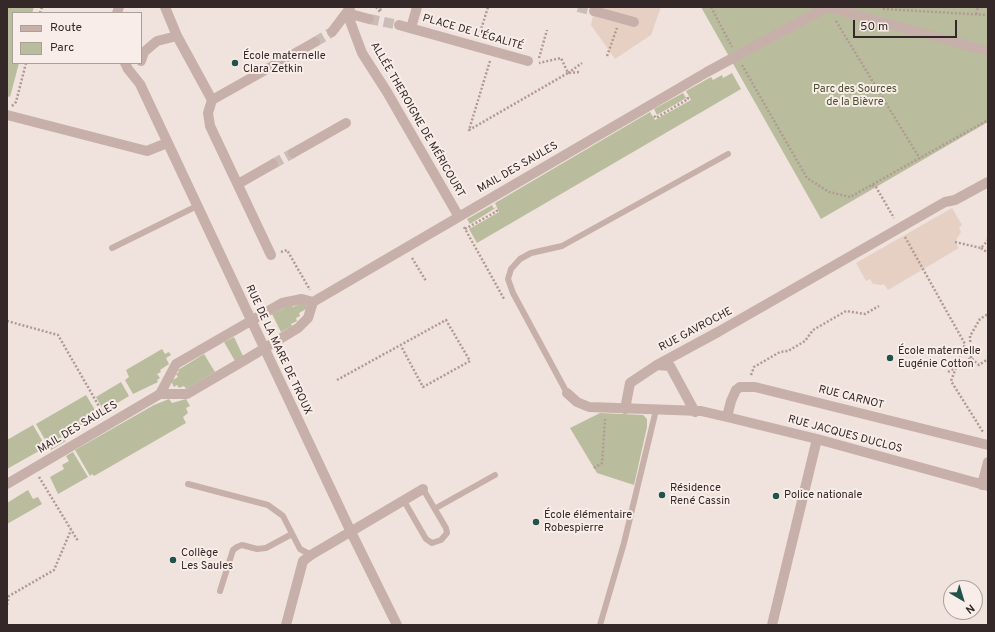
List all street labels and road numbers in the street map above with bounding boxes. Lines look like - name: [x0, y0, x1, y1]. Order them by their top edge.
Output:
- street label: PLACE DE L'ÉGALITÉ: [421, 12, 525, 54]
- street label: ALLÉE THEROIGNE DE MÉRICOURT: [367, 40, 467, 200]
- street label: MAIL DES SAULES: [475, 140, 561, 196]
- street label: RUE DE LA MARE DE TROUX: [242, 283, 314, 417]
- street label: RUE GAVROCHE: [657, 305, 735, 355]
- street label: RUE CARNOT: [817, 383, 885, 413]
- street label: MAIL DES SAULES: [36, 399, 120, 457]
- street label: RUE JACQUES DUCLOS: [786, 413, 904, 457]

